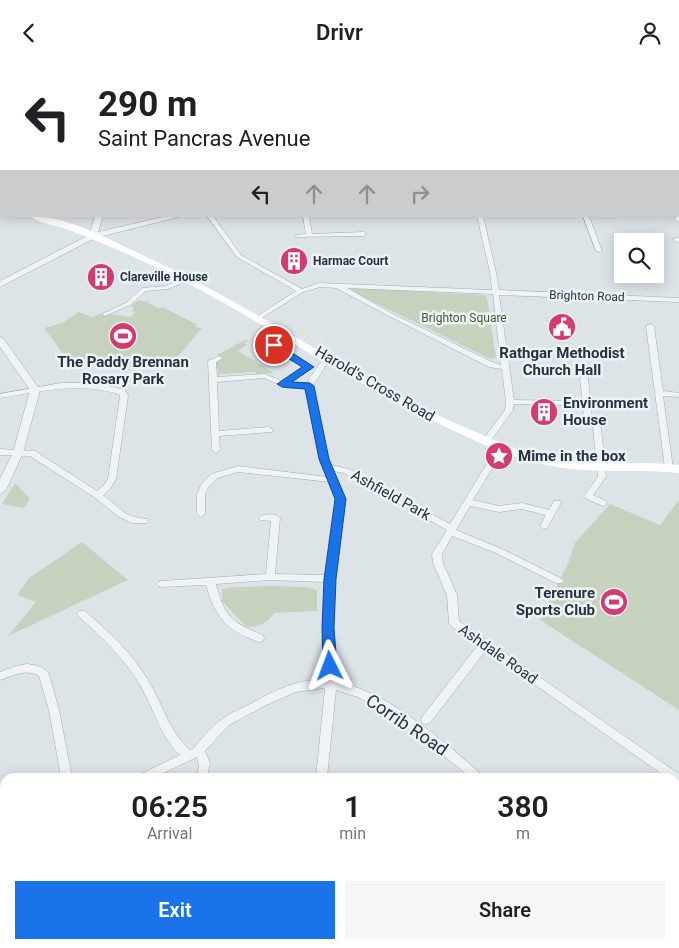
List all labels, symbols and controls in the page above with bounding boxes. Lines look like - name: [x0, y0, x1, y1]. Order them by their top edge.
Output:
- icon: back: [15, 19, 43, 47]
- icon: person: [636, 19, 664, 47]
- text: Drivr: [316, 20, 363, 45]
- text: 290 m: [98, 84, 197, 125]
- icon: left: [15, 85, 80, 150]
- text: Saint Pancras Avenue: [98, 126, 310, 151]
- icon: left: [247, 180, 275, 208]
- icon: ahead: [300, 180, 328, 208]
- icon: ahead: [353, 180, 381, 208]
- icon: right: [406, 180, 434, 208]
- map controls: [614, 233, 664, 283]
- button: search: [614, 233, 664, 283]
- building icon: Harmac Court: [279, 246, 309, 276]
- place label: Harmac Court: [313, 254, 388, 268]
- building icon: Clareville House: [86, 262, 116, 292]
- place label: Clareville House: [120, 270, 208, 284]
- street label: Brighton Road: [549, 288, 625, 304]
- park label: Brighton Square: [421, 311, 507, 325]
- public building icon: Rathgar Methodist Church Hall: [547, 312, 577, 342]
- sports icon: The Paddy Brennan Rosary Park: [108, 321, 138, 351]
- pin: [253, 324, 295, 366]
- icon: arrive: [260, 331, 288, 359]
- street label: Harold's Cross Road: [312, 342, 438, 426]
- place label: Rathgar Methodist Church Hall: [499, 344, 625, 379]
- place label: The Paddy Brennan Rosary Park: [57, 353, 189, 388]
- place label: Environment House: [563, 394, 648, 429]
- building icon: Environment House: [529, 397, 559, 427]
- place icon: Mime in the box: [484, 441, 514, 471]
- place label: Mime in the box: [518, 447, 626, 465]
- street label: Ashfield Park: [348, 466, 434, 524]
- place label: Terenure Sports Club: [516, 584, 595, 619]
- sports icon: Terenure Sports Club: [599, 587, 629, 617]
- street label: Ashdale Road: [455, 620, 541, 688]
- position arrow: [303, 639, 355, 691]
- street label: Corrib Road: [362, 689, 452, 760]
- text: 06:25: [131, 789, 208, 824]
- text: 1: [344, 789, 361, 824]
- text: 380: [497, 789, 549, 824]
- text: Arrival: [147, 824, 192, 843]
- text: min: [339, 824, 366, 843]
- text: m: [516, 824, 530, 843]
- button: Exit: [15, 881, 335, 939]
- button: Share: [345, 881, 665, 939]

